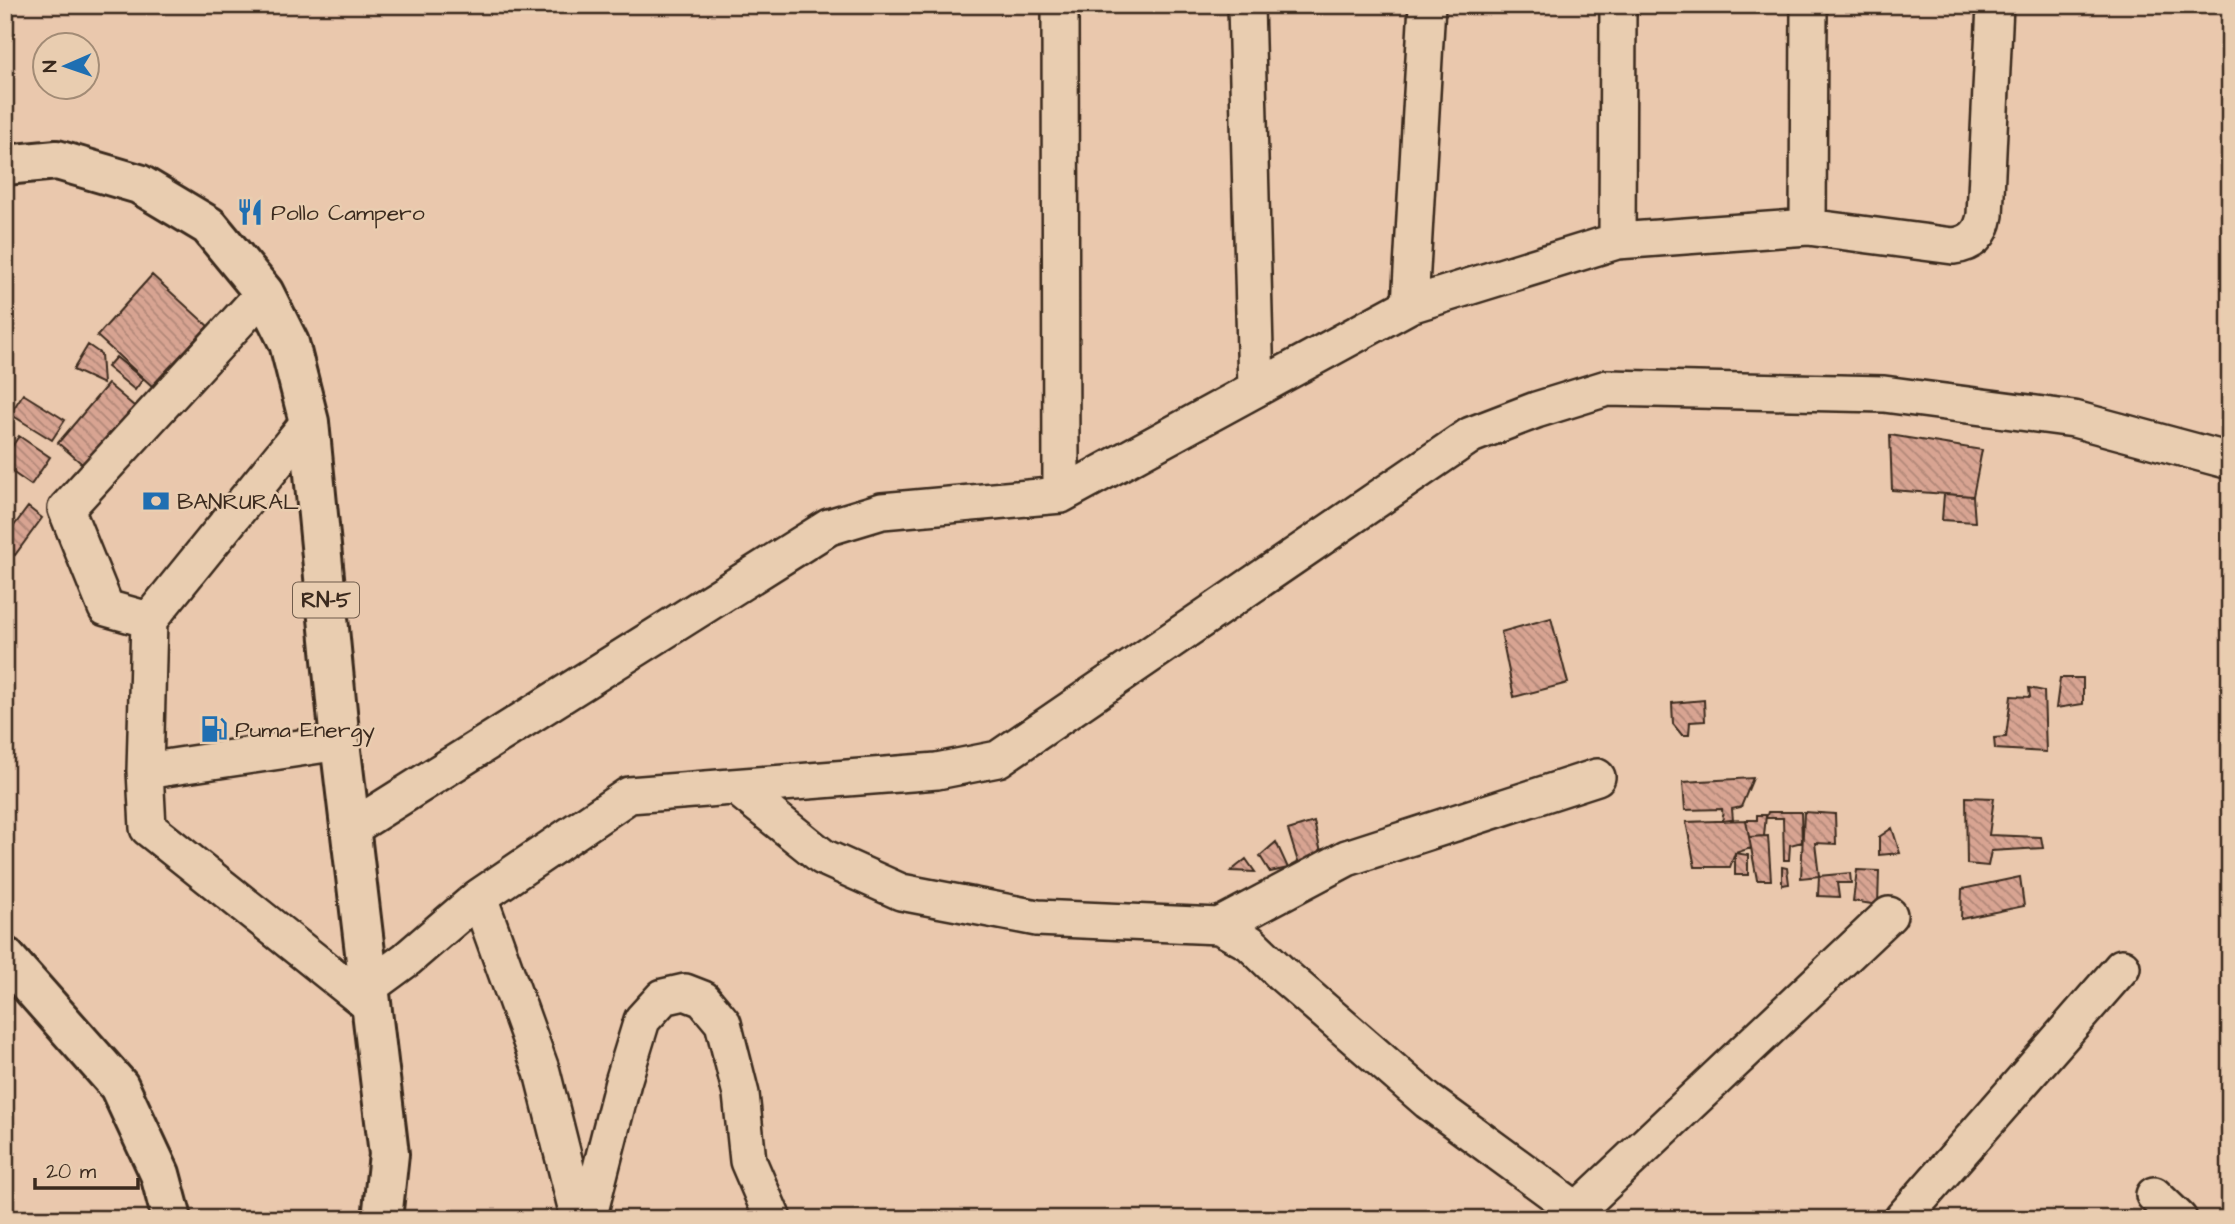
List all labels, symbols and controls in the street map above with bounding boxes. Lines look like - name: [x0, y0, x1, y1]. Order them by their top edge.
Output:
- north arrow: [32, 32, 102, 102]
- text: N: [37, 60, 64, 73]
- restaurant icon: Pollo Campero: [235, 197, 265, 227]
- place label: Pollo Campero: [271, 197, 425, 229]
- bank icon: BANRURAL: [141, 486, 171, 516]
- place label: BANRURAL: [177, 486, 299, 518]
- road number: RN-5: [293, 582, 359, 618]
- fuel station icon: Puma Energy: [199, 714, 229, 744]
- place label: Puma Energy: [235, 714, 375, 747]
- scale bar: [35, 1147, 138, 1191]
- text: 20 m: [46, 1157, 97, 1186]

